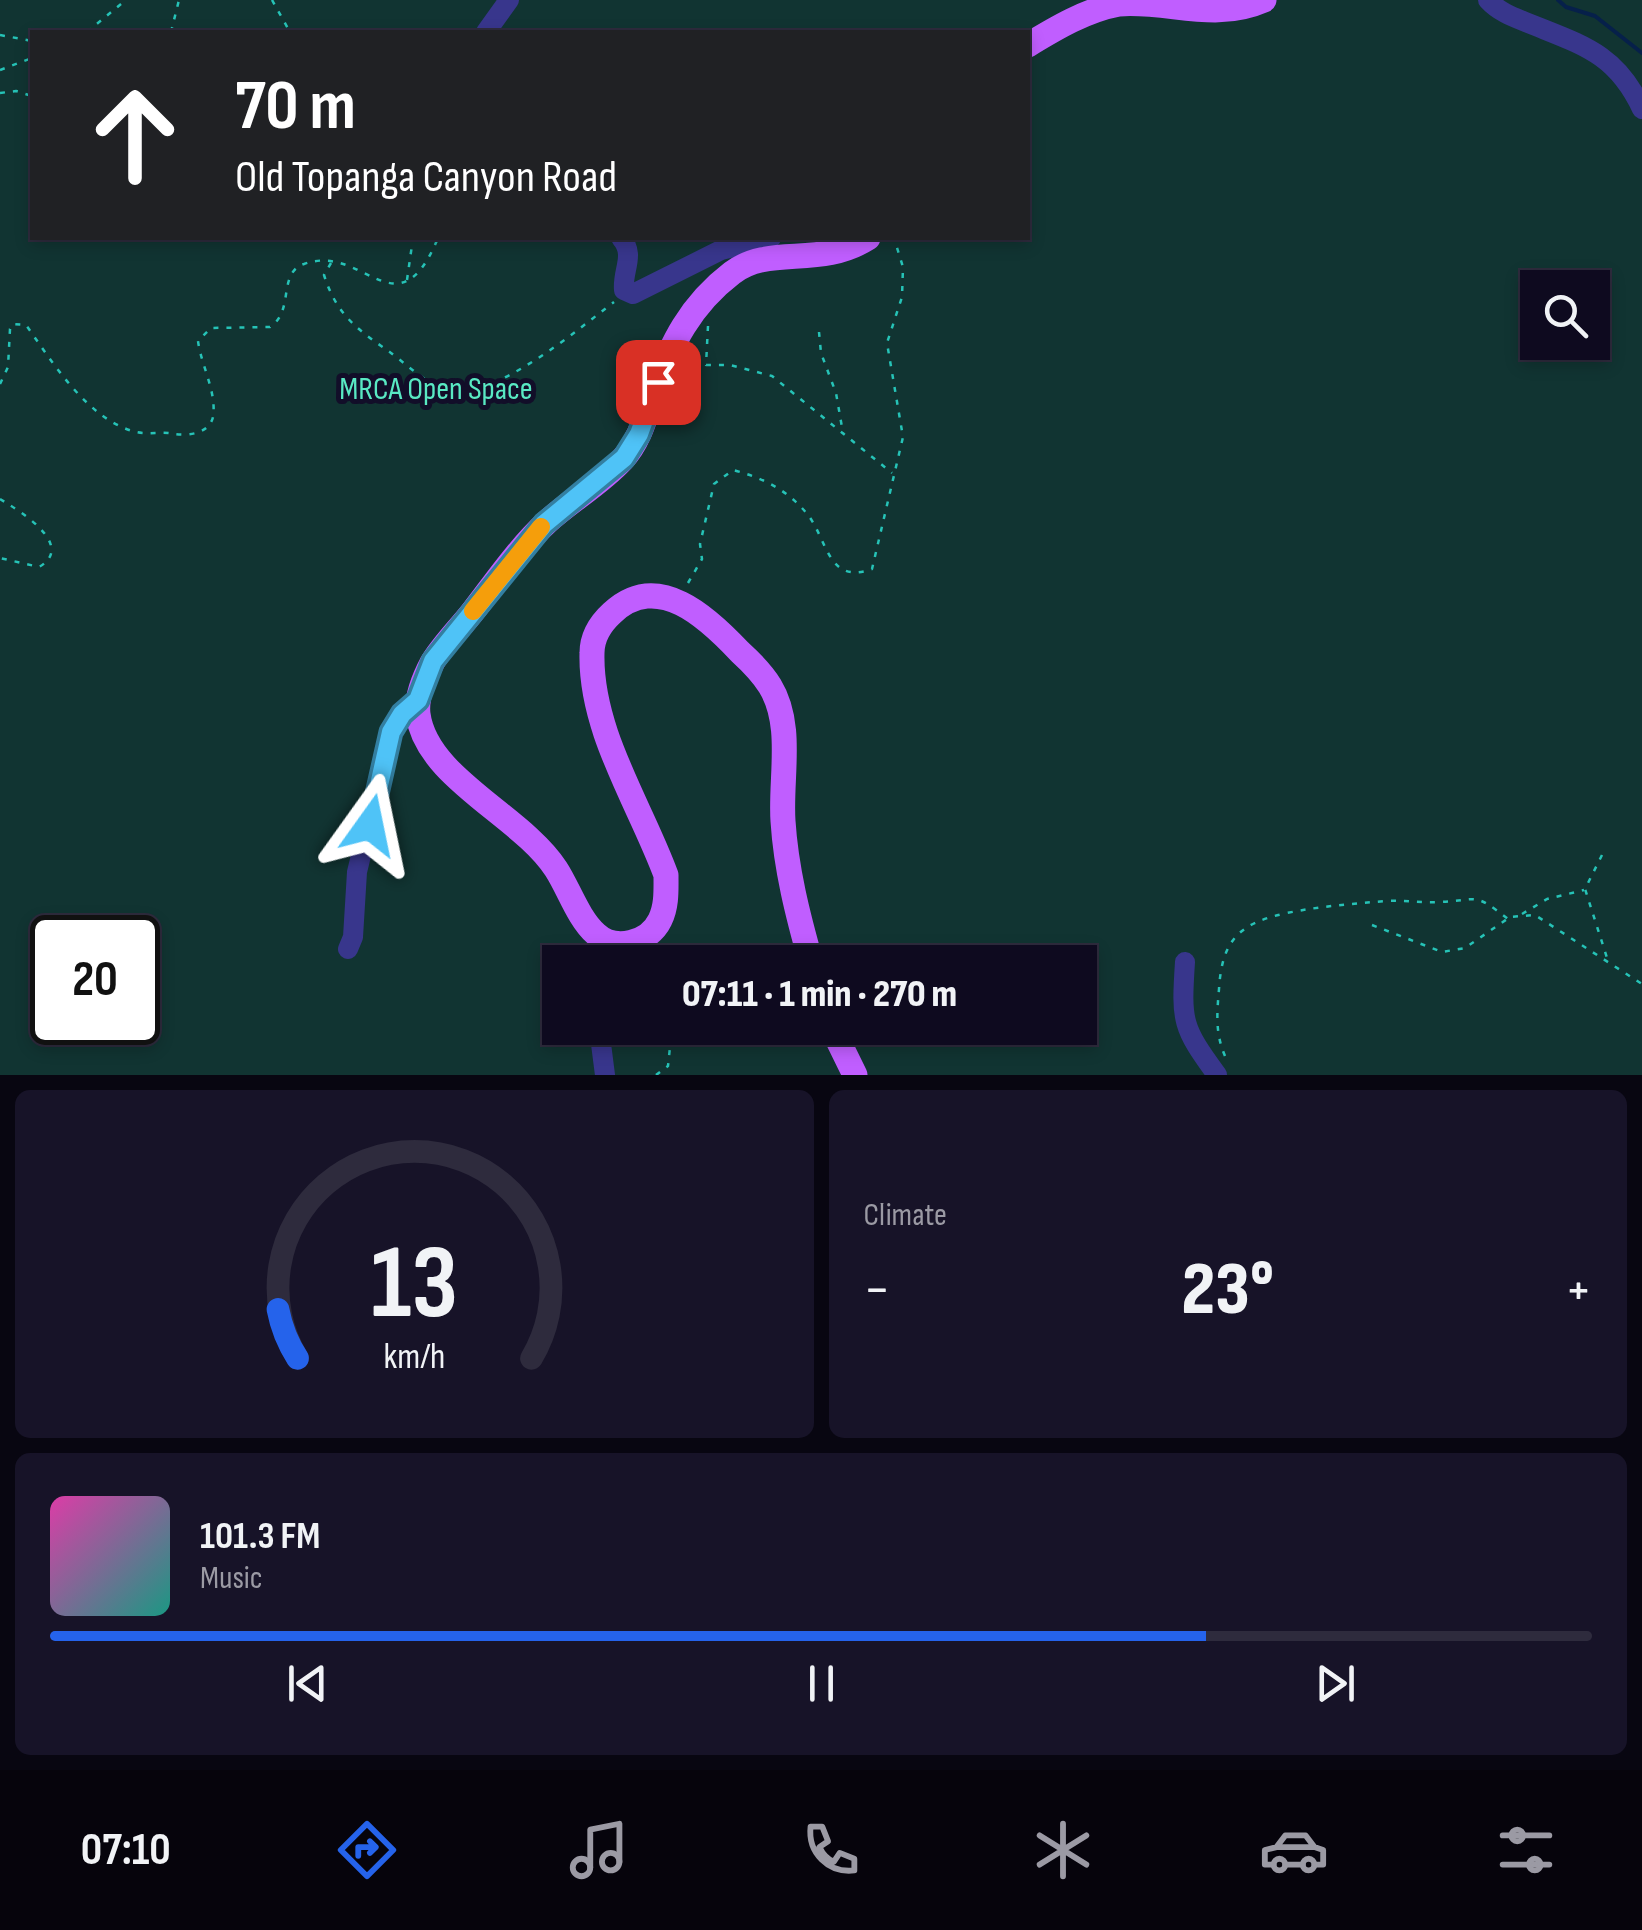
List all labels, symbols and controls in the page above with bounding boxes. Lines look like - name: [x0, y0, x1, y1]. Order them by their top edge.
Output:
- text: 70 m: [235, 65, 356, 149]
- icon: ahead: [70, 70, 200, 200]
- text: Old Topanga Canyon Road: [235, 150, 617, 205]
- map controls: [1520, 270, 1610, 360]
- button: search: [1520, 270, 1610, 360]
- pin: [616, 340, 701, 425]
- icon: arrive: [631, 355, 686, 410]
- park label: MRCA Open Space: [339, 370, 533, 409]
- position arrow: [318, 773, 422, 877]
- speed limit sign: 20: [30, 915, 160, 1045]
- text: 07:11 · 1 min · 270 m: [682, 972, 957, 1017]
- text: Climate: [864, 1196, 947, 1235]
- text: 13: [371, 1222, 458, 1347]
- text: 23°: [1182, 1245, 1274, 1336]
- text: −: [864, 1257, 890, 1324]
- text: +: [1565, 1257, 1592, 1324]
- text: km/h: [383, 1336, 445, 1379]
- text: 101.3 FM: [200, 1514, 320, 1559]
- text: Music: [200, 1559, 263, 1598]
- icon: previous: [280, 1656, 335, 1711]
- icon: pause: [794, 1656, 849, 1711]
- icon: next: [1308, 1656, 1363, 1711]
- icon: directions: [332, 1815, 402, 1885]
- icon: music: [564, 1815, 634, 1885]
- icon: phone: [796, 1815, 866, 1885]
- icon: climate: [1028, 1815, 1098, 1885]
- icon: car: [1259, 1815, 1329, 1885]
- icon: filters: [1491, 1815, 1561, 1885]
- text: 07:10: [81, 1823, 171, 1878]

